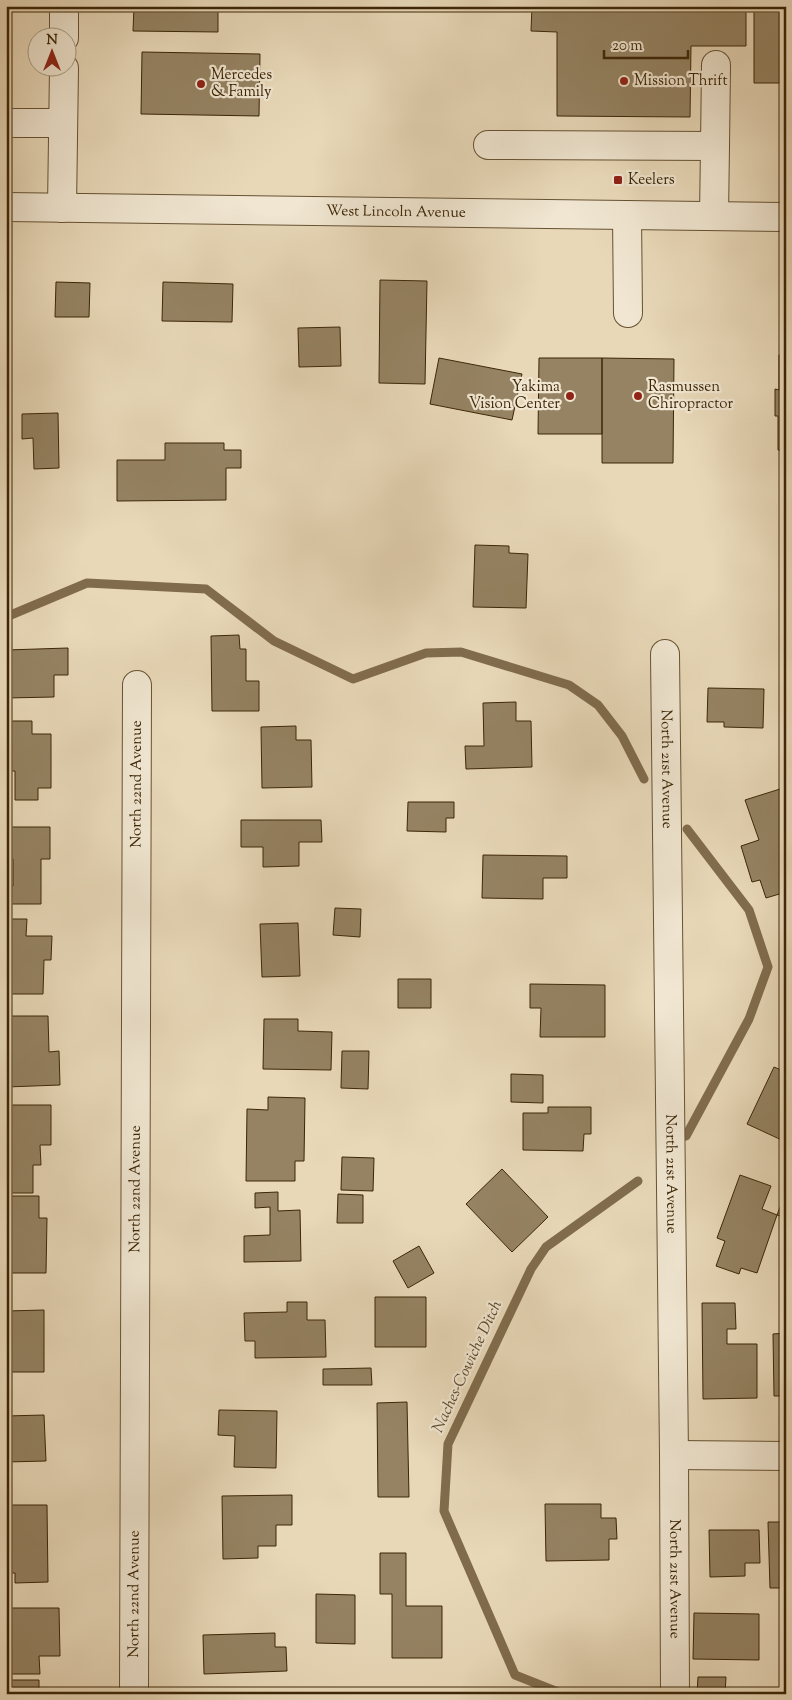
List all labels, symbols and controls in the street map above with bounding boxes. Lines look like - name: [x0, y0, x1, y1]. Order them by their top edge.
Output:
- north arrow: [28, 28, 78, 78]
- scale bar: [604, 28, 688, 60]
- text: N: [46, 31, 58, 51]
- text: 20 m: [612, 36, 643, 57]
- place label: Mercedes & Family: [211, 65, 272, 103]
- place label: Mission Thrift: [634, 71, 728, 92]
- marker: Mission Thrift: [618, 75, 630, 87]
- marker: Mercedes & Family: [195, 78, 207, 90]
- place label: Keelers: [628, 170, 675, 191]
- marker: Keelers: [612, 174, 624, 186]
- street label: West Lincoln Avenue: [326, 201, 466, 223]
- place label: Yakima Vision Center: [469, 377, 560, 415]
- place label: Rasmussen Chiropractor: [648, 377, 733, 415]
- marker: Yakima Vision Center: [564, 390, 576, 402]
- marker: Rasmussen Chiropractor: [632, 390, 644, 402]
- street label: North 21st Avenue: [655, 709, 677, 829]
- street label: North 22nd Avenue: [126, 720, 147, 848]
- street label: North 21st Avenue: [660, 1114, 682, 1234]
- street label: North 22nd Avenue: [125, 1125, 146, 1253]
- water label: Naches-Cowiche Ditch: [427, 1297, 509, 1437]
- street label: North 21st Avenue: [664, 1519, 685, 1639]
- street label: North 22nd Avenue: [124, 1530, 145, 1658]

